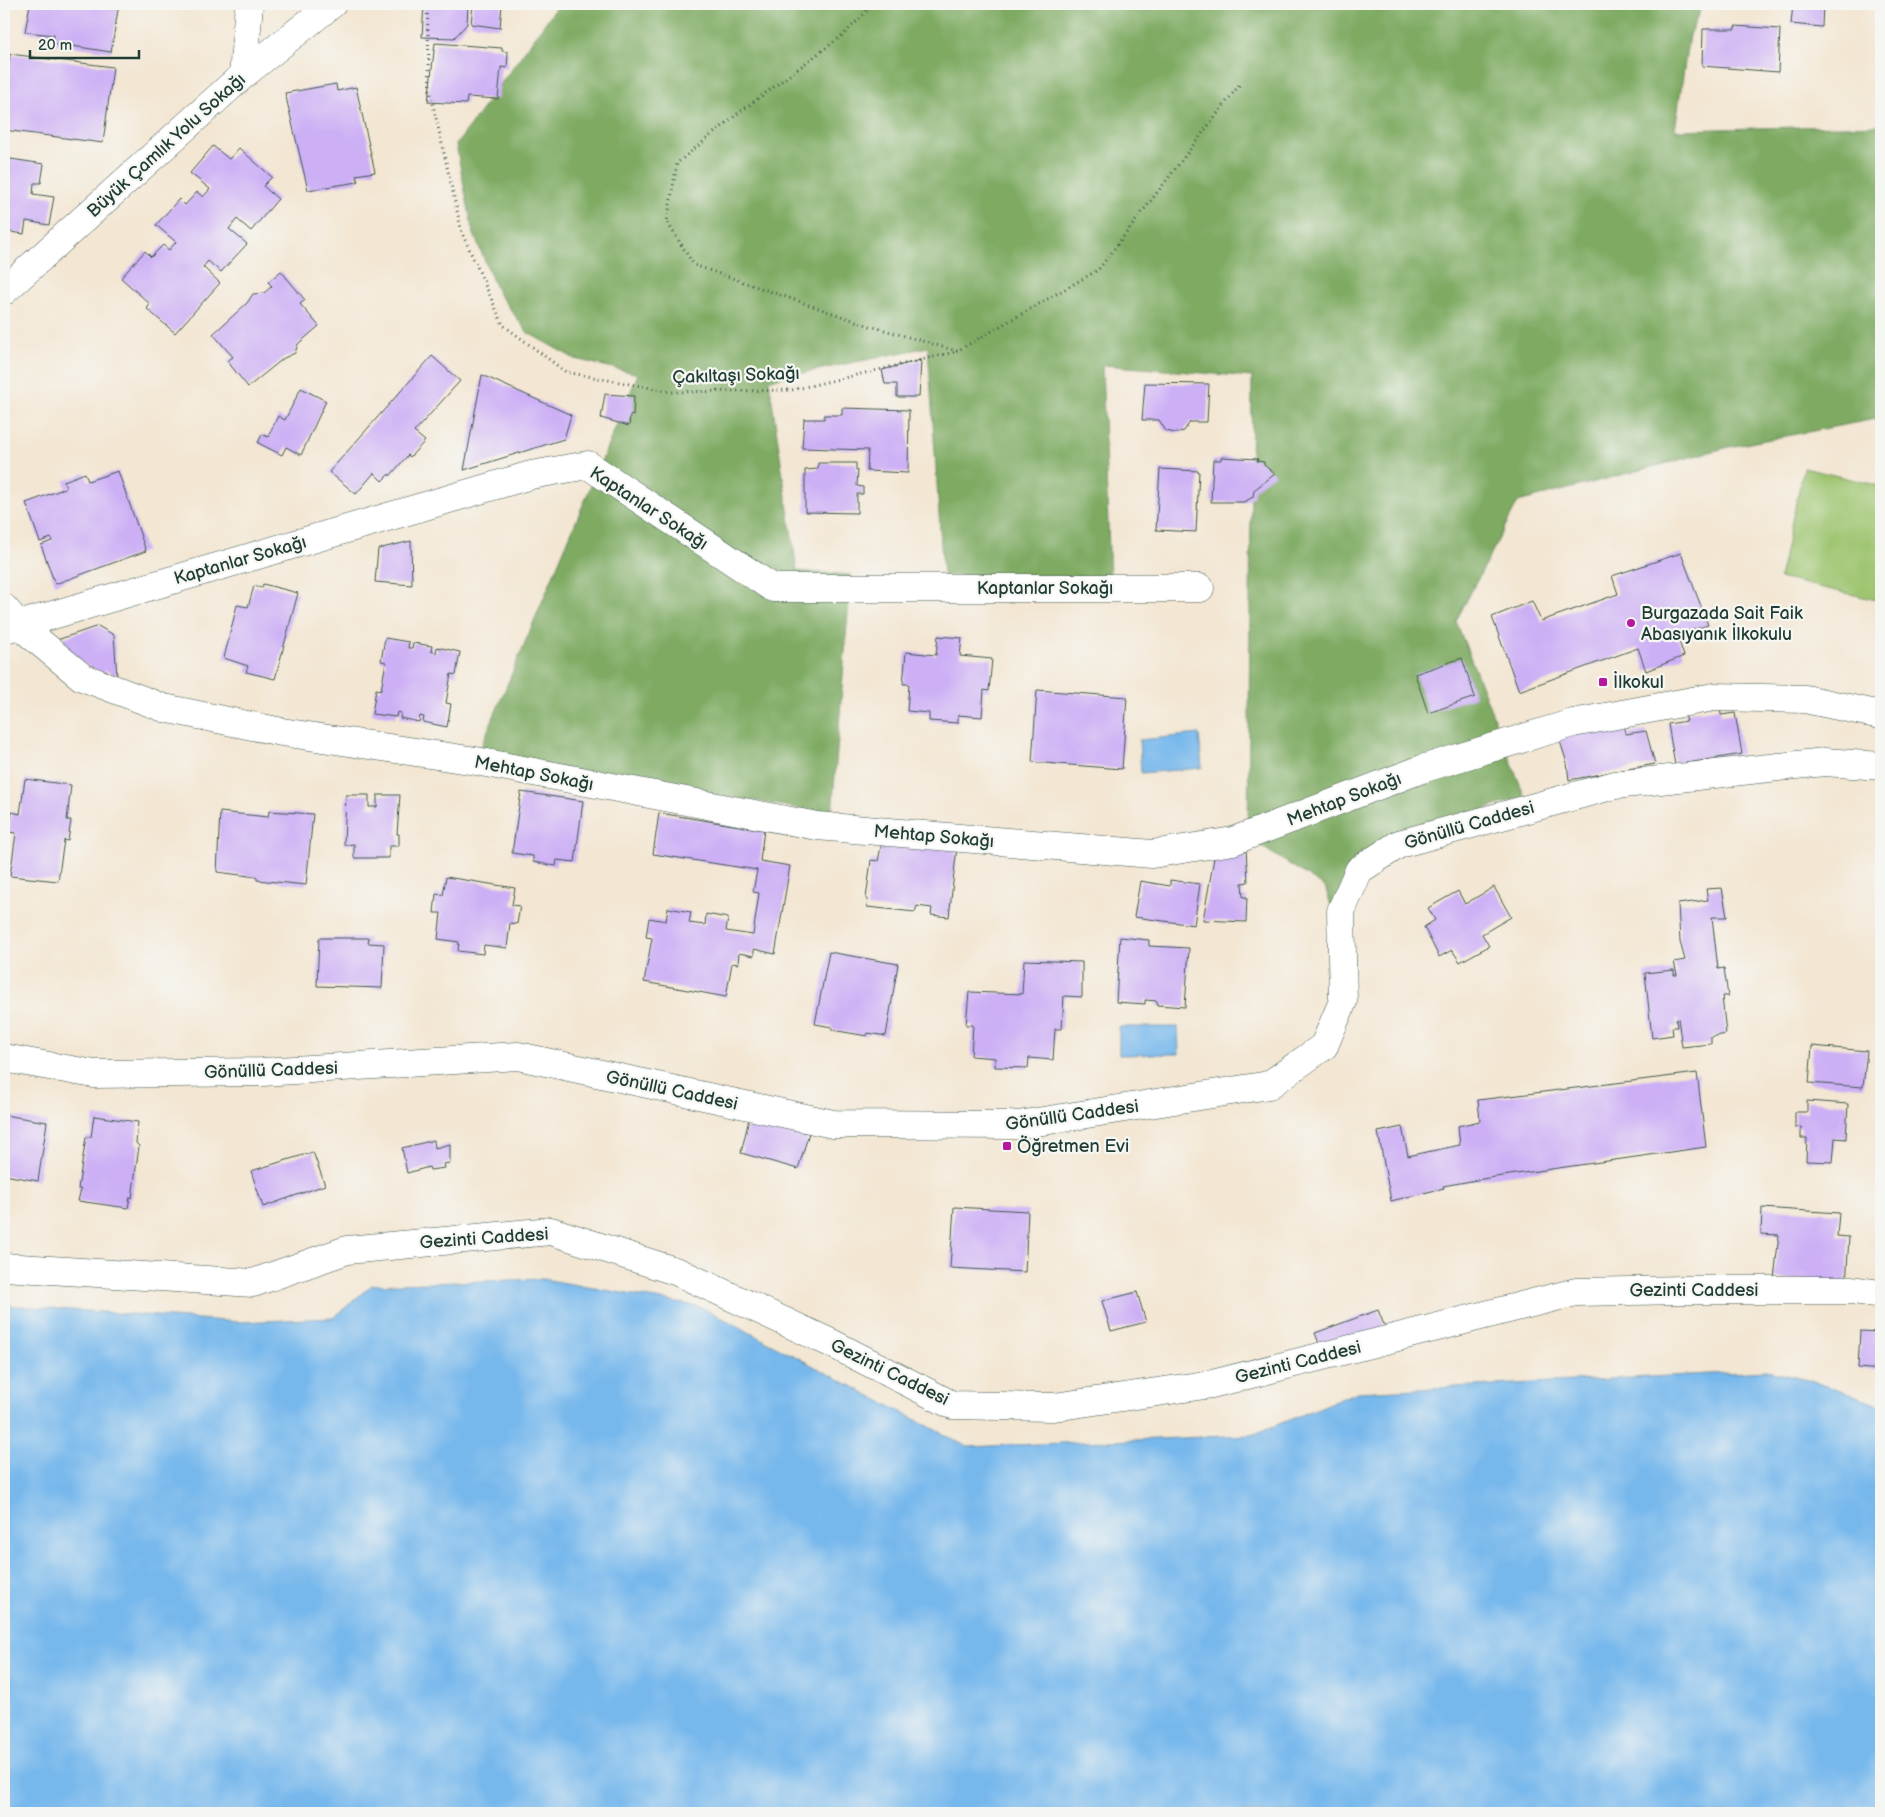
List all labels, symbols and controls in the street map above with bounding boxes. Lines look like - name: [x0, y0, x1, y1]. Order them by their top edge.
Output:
- scale bar: [30, 28, 139, 60]
- text: 20 m: [38, 36, 72, 55]
- street label: Büyük Çamlık Yolu Sokağı: [83, 69, 250, 222]
- street label: Çakıltaşı Sokağı: [672, 363, 800, 388]
- street label: Kaptanlar Sokağı: [586, 462, 712, 554]
- street label: Kaptanlar Sokağı: [172, 532, 309, 589]
- street label: Kaptanlar Sokağı: [977, 578, 1113, 599]
- place label: Burgazada Sait Faik Abasıyanık İlkokulu: [1641, 603, 1803, 645]
- marker: Burgazada Sait Faik Abasıyanık İlkokulu: [1625, 617, 1637, 629]
- place label: İlkokul: [1613, 671, 1664, 693]
- marker: İlkokul: [1597, 676, 1609, 688]
- street label: Mehtap Sokağı: [473, 752, 595, 795]
- street label: Mehtap Sokağı: [1284, 768, 1404, 831]
- street label: Gönüllü Caddesi: [1402, 797, 1537, 854]
- street label: Mehtap Sokağı: [873, 821, 995, 852]
- street label: Gönüllü Caddesi: [204, 1058, 338, 1083]
- street label: Gönüllü Caddesi: [604, 1066, 740, 1115]
- street label: Gönüllü Caddesi: [1004, 1096, 1140, 1135]
- place label: Öğretmen Evi: [1017, 1135, 1129, 1157]
- marker: Öğretmen Evi: [1001, 1140, 1013, 1152]
- street label: Gezinti Caddesi: [419, 1224, 549, 1253]
- street label: Gezinti Caddesi: [1629, 1280, 1759, 1301]
- street label: Gezinti Caddesi: [827, 1335, 952, 1410]
- street label: Gezinti Caddesi: [1233, 1337, 1363, 1388]

